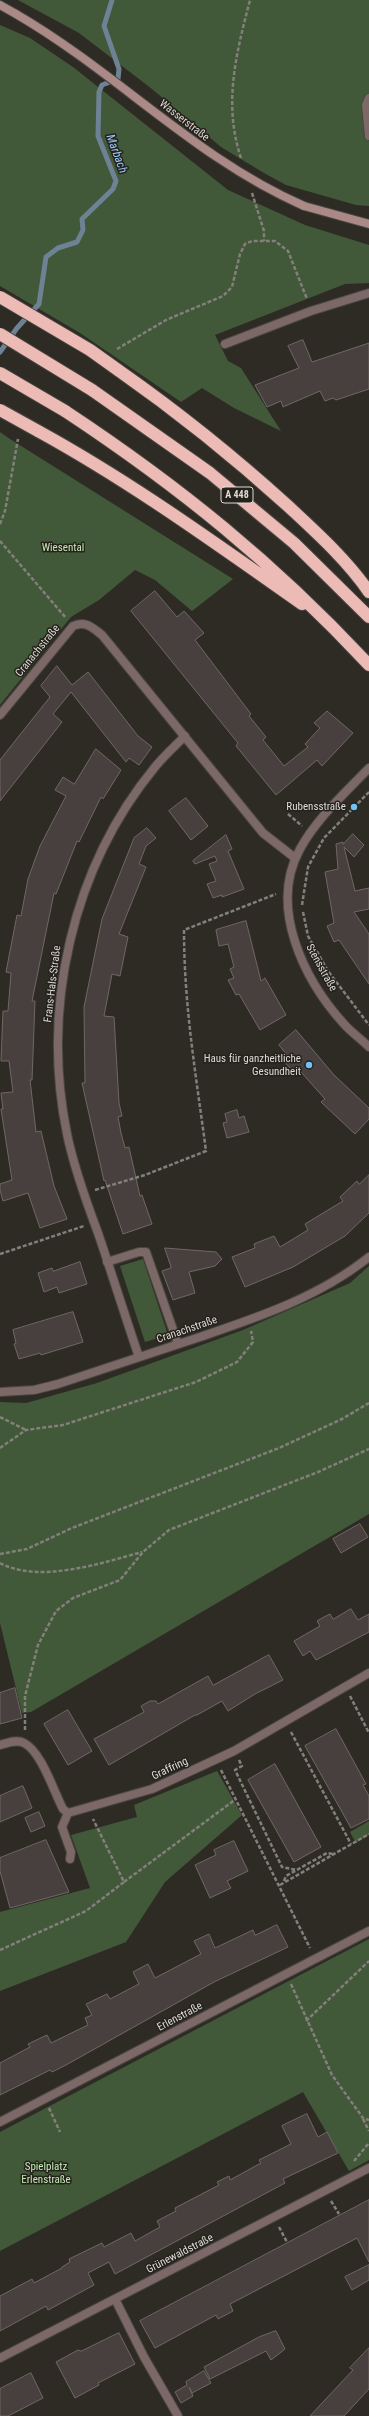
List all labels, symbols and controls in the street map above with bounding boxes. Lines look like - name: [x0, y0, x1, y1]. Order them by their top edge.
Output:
- street label: Wasserstraße: [156, 97, 212, 145]
- water label: Marbach: [102, 133, 130, 175]
- road number: A 448: [221, 487, 253, 503]
- park label: Wiesental: [42, 541, 84, 555]
- street label: Cranachstraße: [13, 622, 63, 680]
- place label: Rubensstraße: [286, 800, 346, 814]
- marker: Rubensstraße: [349, 802, 359, 812]
- street label: Stensstraße: [303, 942, 339, 994]
- street label: Frans-Hals-Straße: [42, 945, 64, 1023]
- place label: Haus für ganzheitliche Gesundheit: [204, 1052, 301, 1078]
- marker: Haus für ganzheitliche Gesundheit: [304, 1060, 314, 1070]
- street label: Cranachstraße: [155, 1313, 219, 1347]
- street label: Graffring: [150, 1755, 190, 1783]
- street label: Erlenstraße: [155, 2000, 205, 2034]
- park label: Spielplatz Erlenstraße: [21, 2160, 71, 2186]
- street label: Grünewaldstraße: [144, 2231, 216, 2277]

